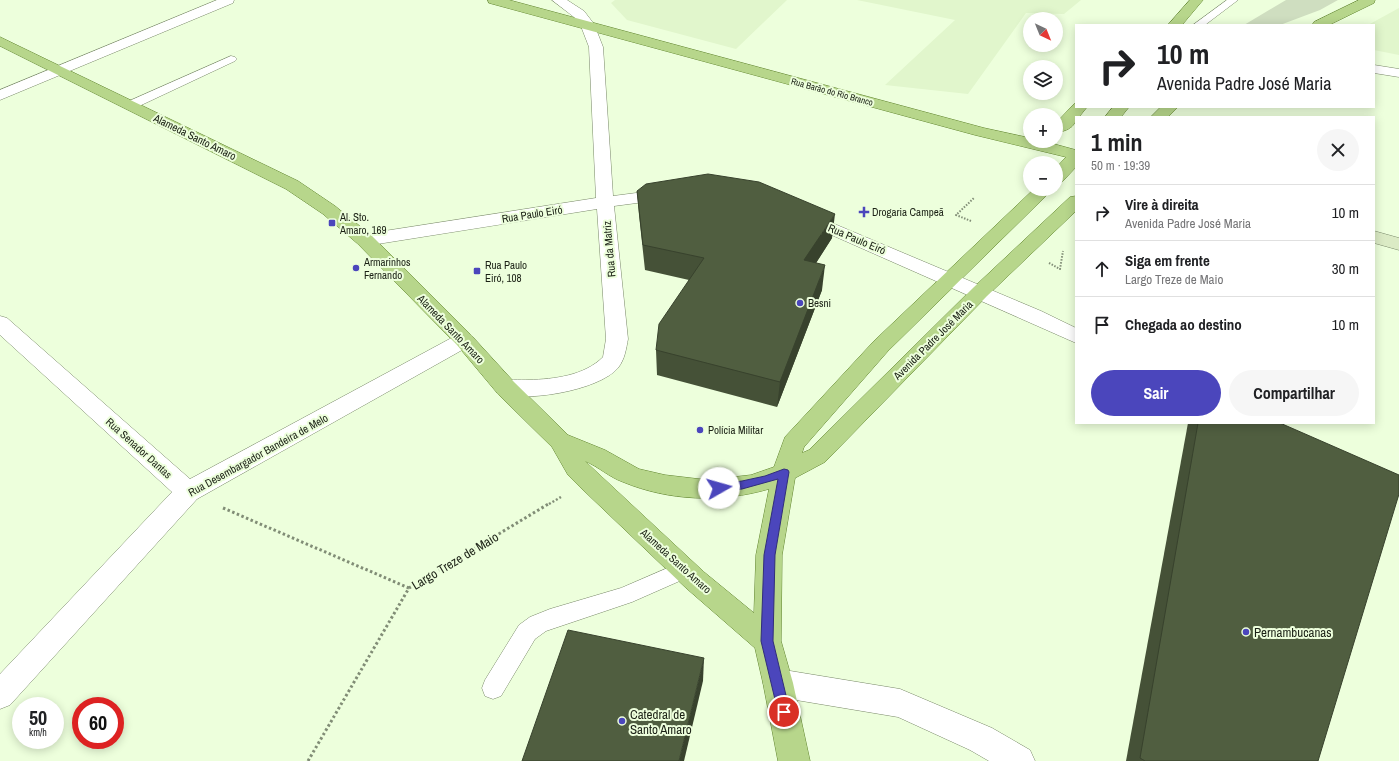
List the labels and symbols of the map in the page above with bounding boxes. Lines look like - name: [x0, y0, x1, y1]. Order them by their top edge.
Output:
- north arrow: [1023, 12, 1063, 52]
- street label: Rua Barão do Rio Branco: [790, 75, 874, 109]
- street label: Alameda Santo Amaro: [150, 110, 239, 163]
- street label: Rua Paulo Eiró: [501, 202, 563, 226]
- place label: Drogaria Campeã: [872, 205, 944, 219]
- marker: Drogaria Campeã: [859, 207, 869, 217]
- place label: Al. Sto. Amaro, 169: [339, 210, 387, 237]
- marker: Al. Sto. Amaro, 169: [327, 218, 337, 228]
- street label: Rua da Matriz: [600, 220, 618, 278]
- street label: Rua Paulo Eiró: [826, 221, 888, 257]
- place label: Armarinhos Fernando: [363, 255, 411, 282]
- place label: Rua Paulo Eiró, 108: [485, 258, 527, 285]
- marker: Armarinhos Fernando: [351, 263, 361, 273]
- marker: Rua Paulo Eiró, 108: [472, 266, 482, 276]
- street label: Alameda Santo Amaro: [414, 291, 487, 366]
- place label: Besni: [808, 296, 831, 310]
- street label: Avenida Padre José Maria: [890, 297, 976, 383]
- marker: Besni: [795, 298, 805, 308]
- street label: Rua Desembargador Bandeira de Melo: [186, 411, 330, 499]
- street label: Rua Senador Dantas: [103, 415, 175, 482]
- place label: Polícia Militar: [708, 423, 763, 437]
- marker: Polícia Militar: [695, 425, 705, 435]
- position arrow: [698, 467, 740, 509]
- street label: Alameda Santo Amaro: [637, 525, 714, 596]
- street label: Largo Treze de Maio: [408, 528, 502, 594]
- place label: Pernambucanas: [1254, 624, 1332, 641]
- marker: Pernambucanas: [1241, 627, 1251, 637]
- pin: [767, 695, 801, 729]
- speed limit sign: 60: [72, 697, 124, 749]
- place label: Catedral de Santo Amaro: [630, 706, 692, 738]
- marker: Catedral de Santo Amaro: [617, 716, 627, 726]

